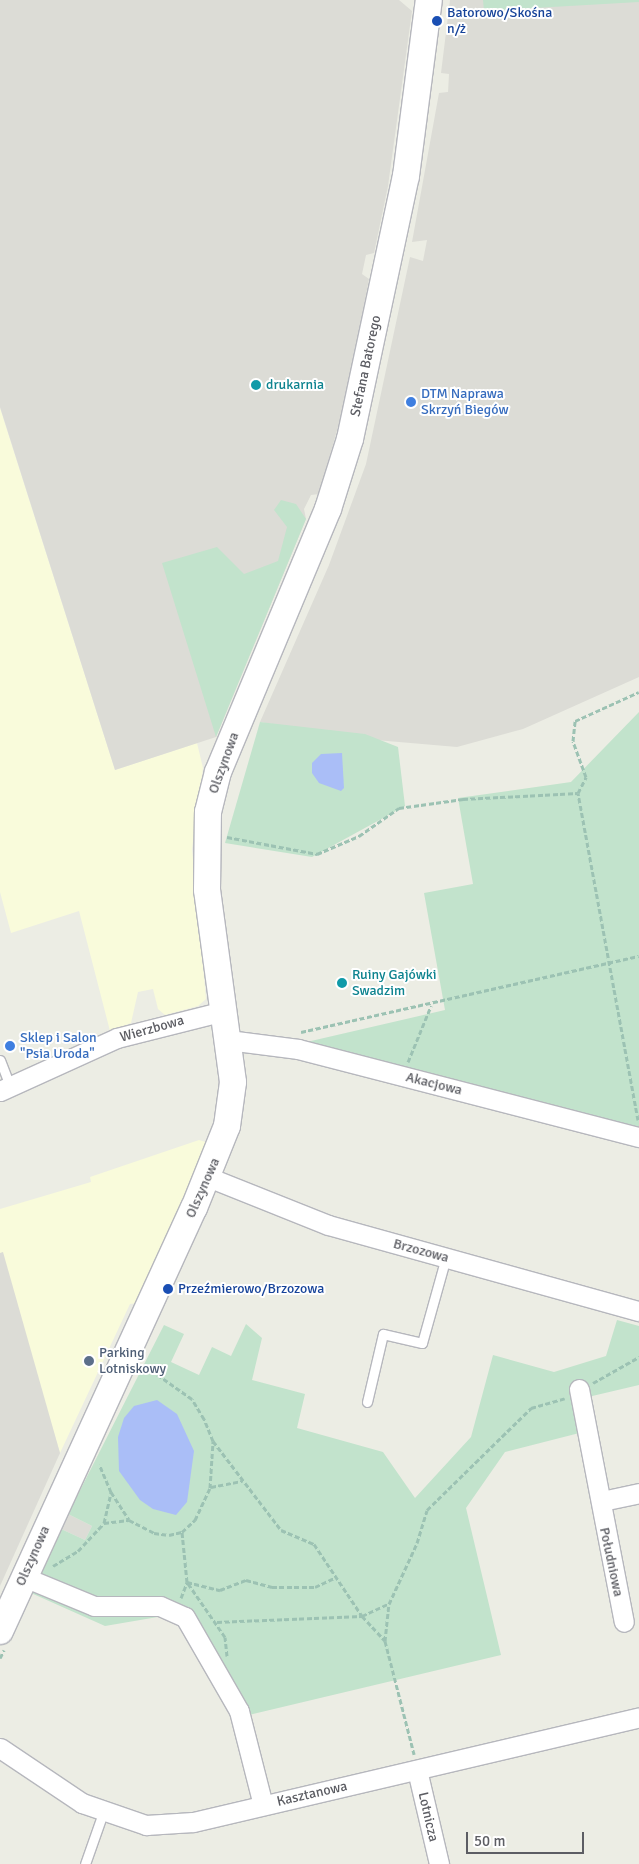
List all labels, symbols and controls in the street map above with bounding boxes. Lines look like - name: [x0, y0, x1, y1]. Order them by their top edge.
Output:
- place label: Batorowo/Skośna n/ż: [447, 5, 552, 38]
- marker: Batorowo/Skośna n/ż: [431, 15, 443, 27]
- street label: Stefana Batorego: [347, 314, 385, 418]
- place label: drukarnia: [266, 377, 324, 393]
- marker: drukarnia: [250, 379, 262, 391]
- place label: DTM Naprawa Skrzyń Biegów: [421, 386, 508, 418]
- marker: DTM Naprawa Skrzyń Biegów: [405, 396, 417, 408]
- street label: Olszynowa: [205, 730, 243, 796]
- place label: Ruiny Gajówki Swadzim: [352, 967, 437, 1000]
- marker: Ruiny Gajówki Swadzim: [336, 977, 348, 989]
- street label: Wierzbowa: [118, 1012, 186, 1046]
- place label: Sklep i Salon "Psia Uroda": [20, 1030, 97, 1062]
- marker: Sklep i Salon "Psia Uroda": [4, 1040, 16, 1052]
- street label: Akacjowa: [404, 1069, 464, 1099]
- street label: Olszynowa: [182, 1155, 224, 1221]
- street label: Brzozowa: [391, 1236, 451, 1266]
- place label: Przeźmierowo/Brzozowa: [178, 1281, 324, 1297]
- marker: Przeźmierowo/Brzozowa: [162, 1283, 174, 1295]
- place label: Parking Lotniskowy: [99, 1345, 166, 1378]
- marker: Parking Lotniskowy: [83, 1355, 95, 1367]
- street label: Olszynowa: [12, 1523, 54, 1589]
- street label: Południowa: [595, 1526, 627, 1598]
- street label: Kasztanowa: [275, 1778, 349, 1810]
- street label: Lotnicza: [414, 1791, 442, 1843]
- scale bar: [469, 1822, 586, 1854]
- text: 50 m: [474, 1832, 505, 1850]

